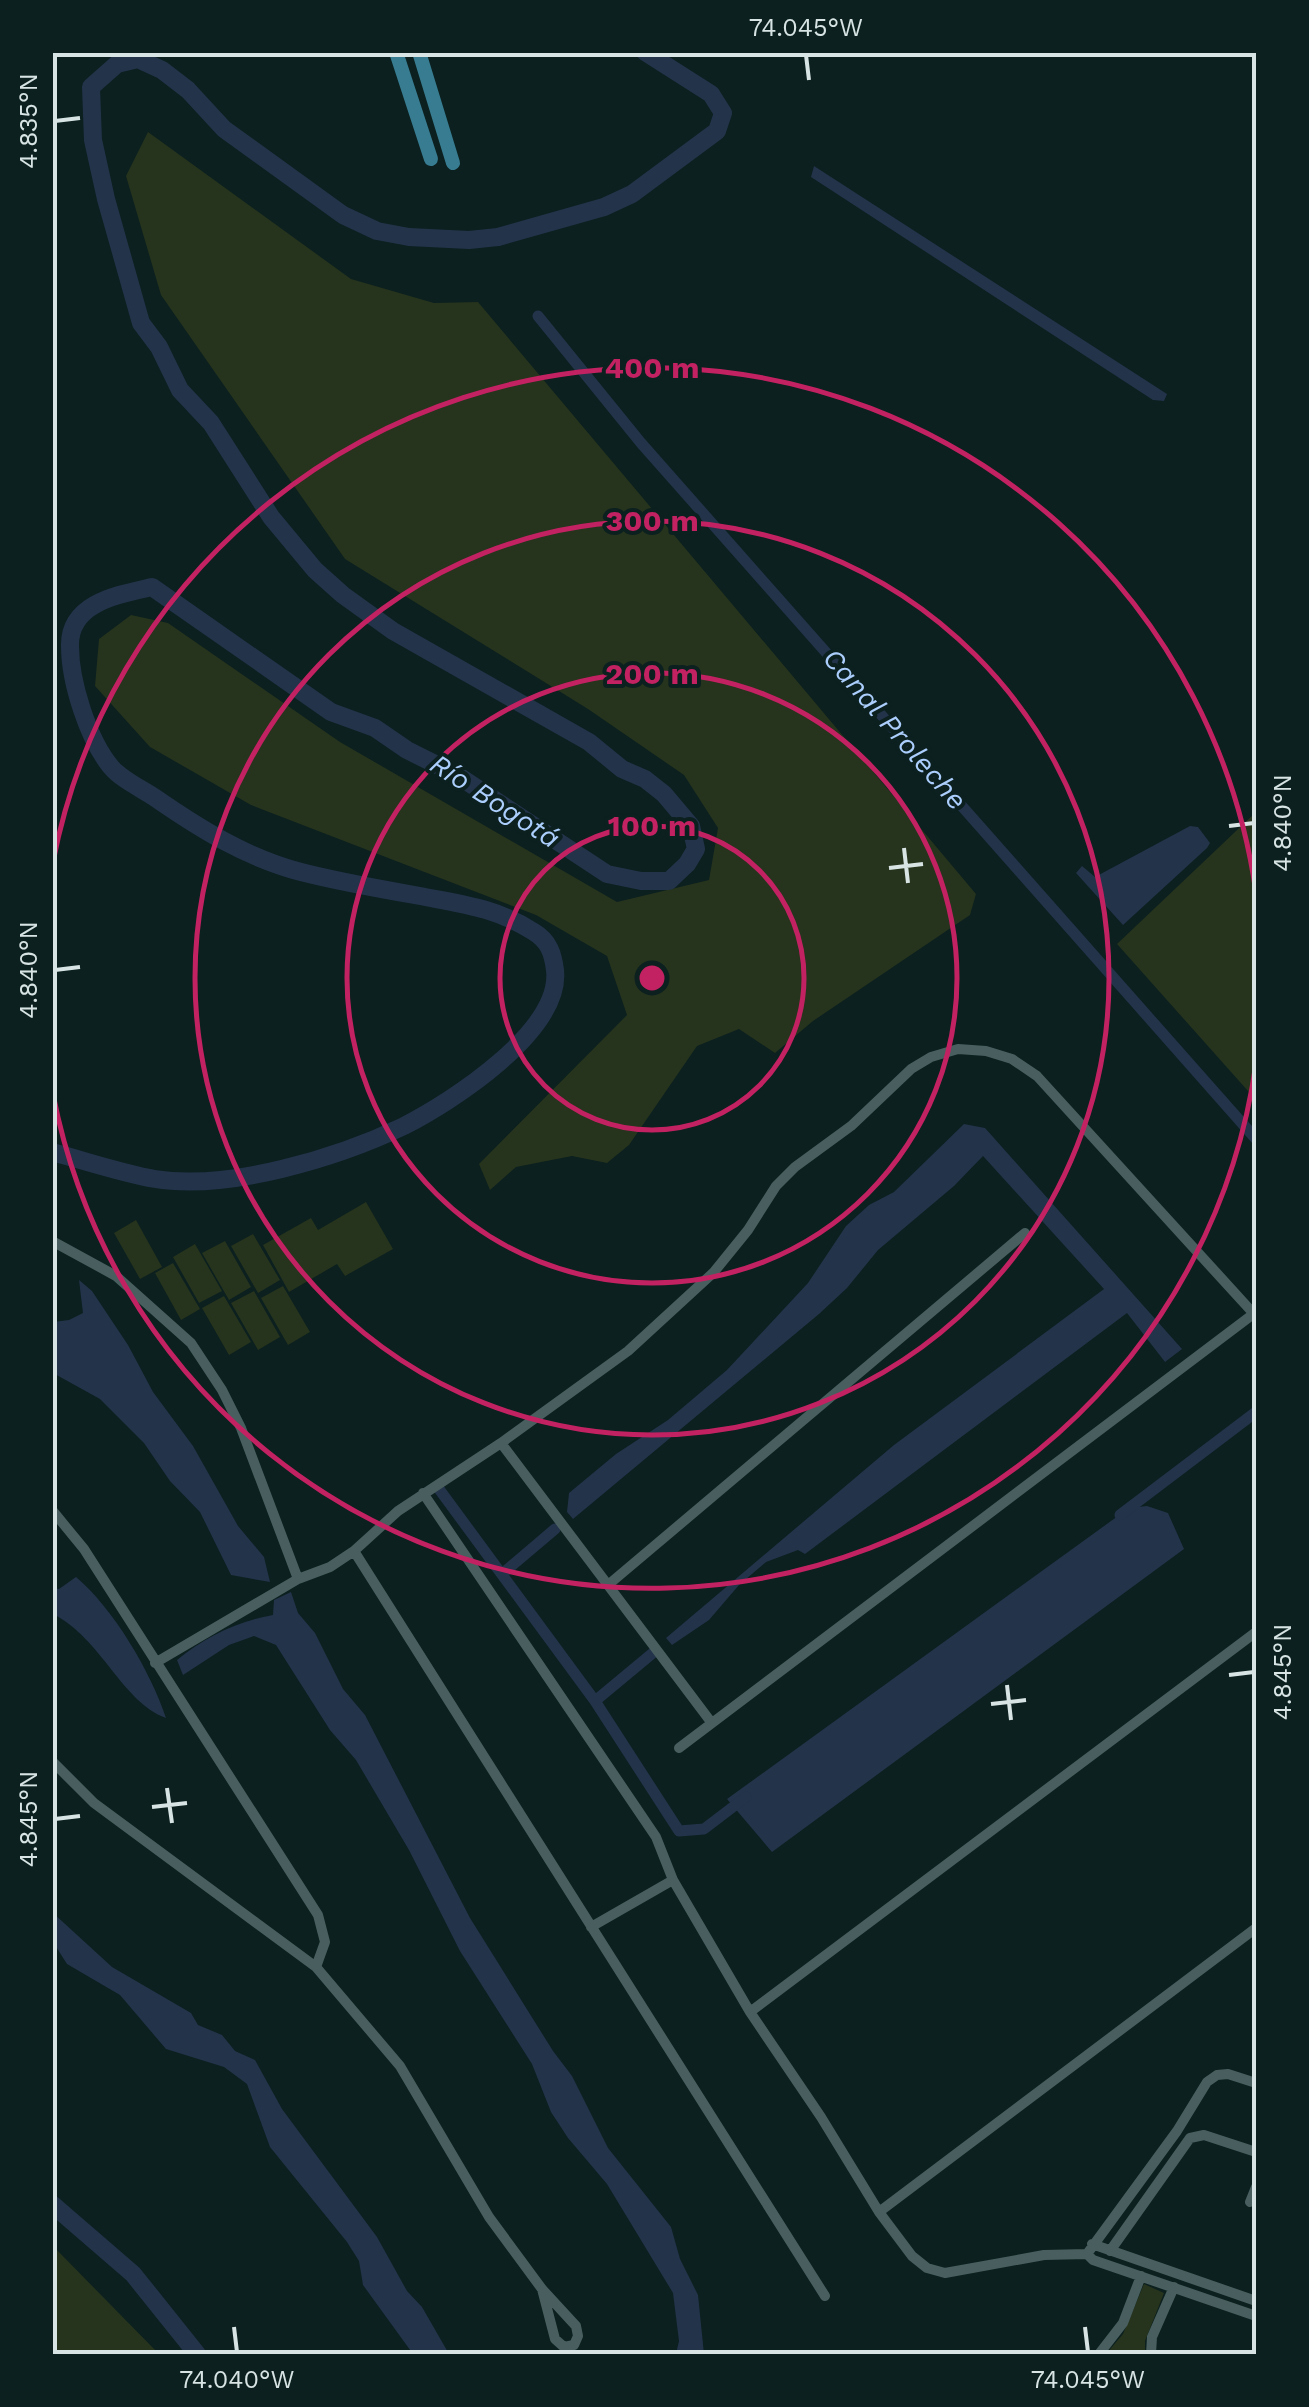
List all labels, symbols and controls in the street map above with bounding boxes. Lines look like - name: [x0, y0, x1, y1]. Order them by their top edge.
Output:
- text: 74.045°W: [749, 13, 863, 42]
- text: 4.835°N: [14, 73, 43, 169]
- text: 400 m: [605, 350, 699, 385]
- text: 300 m: [605, 503, 699, 538]
- water label: Canal Proleche: [816, 642, 974, 816]
- text: 200 m: [605, 656, 699, 691]
- water label: Río Bogotá: [424, 747, 566, 855]
- text: 4.840°N: [1268, 774, 1297, 872]
- text: 100 m: [608, 808, 696, 843]
- text: 4.840°N: [14, 921, 43, 1019]
- centre of rings: [634, 960, 670, 996]
- text: 4.845°N: [1268, 1624, 1297, 1720]
- text: 4.845°N: [14, 1771, 43, 1867]
- text: 74.040°W: [179, 2365, 295, 2394]
- text: 74.045°W: [1031, 2365, 1145, 2394]

